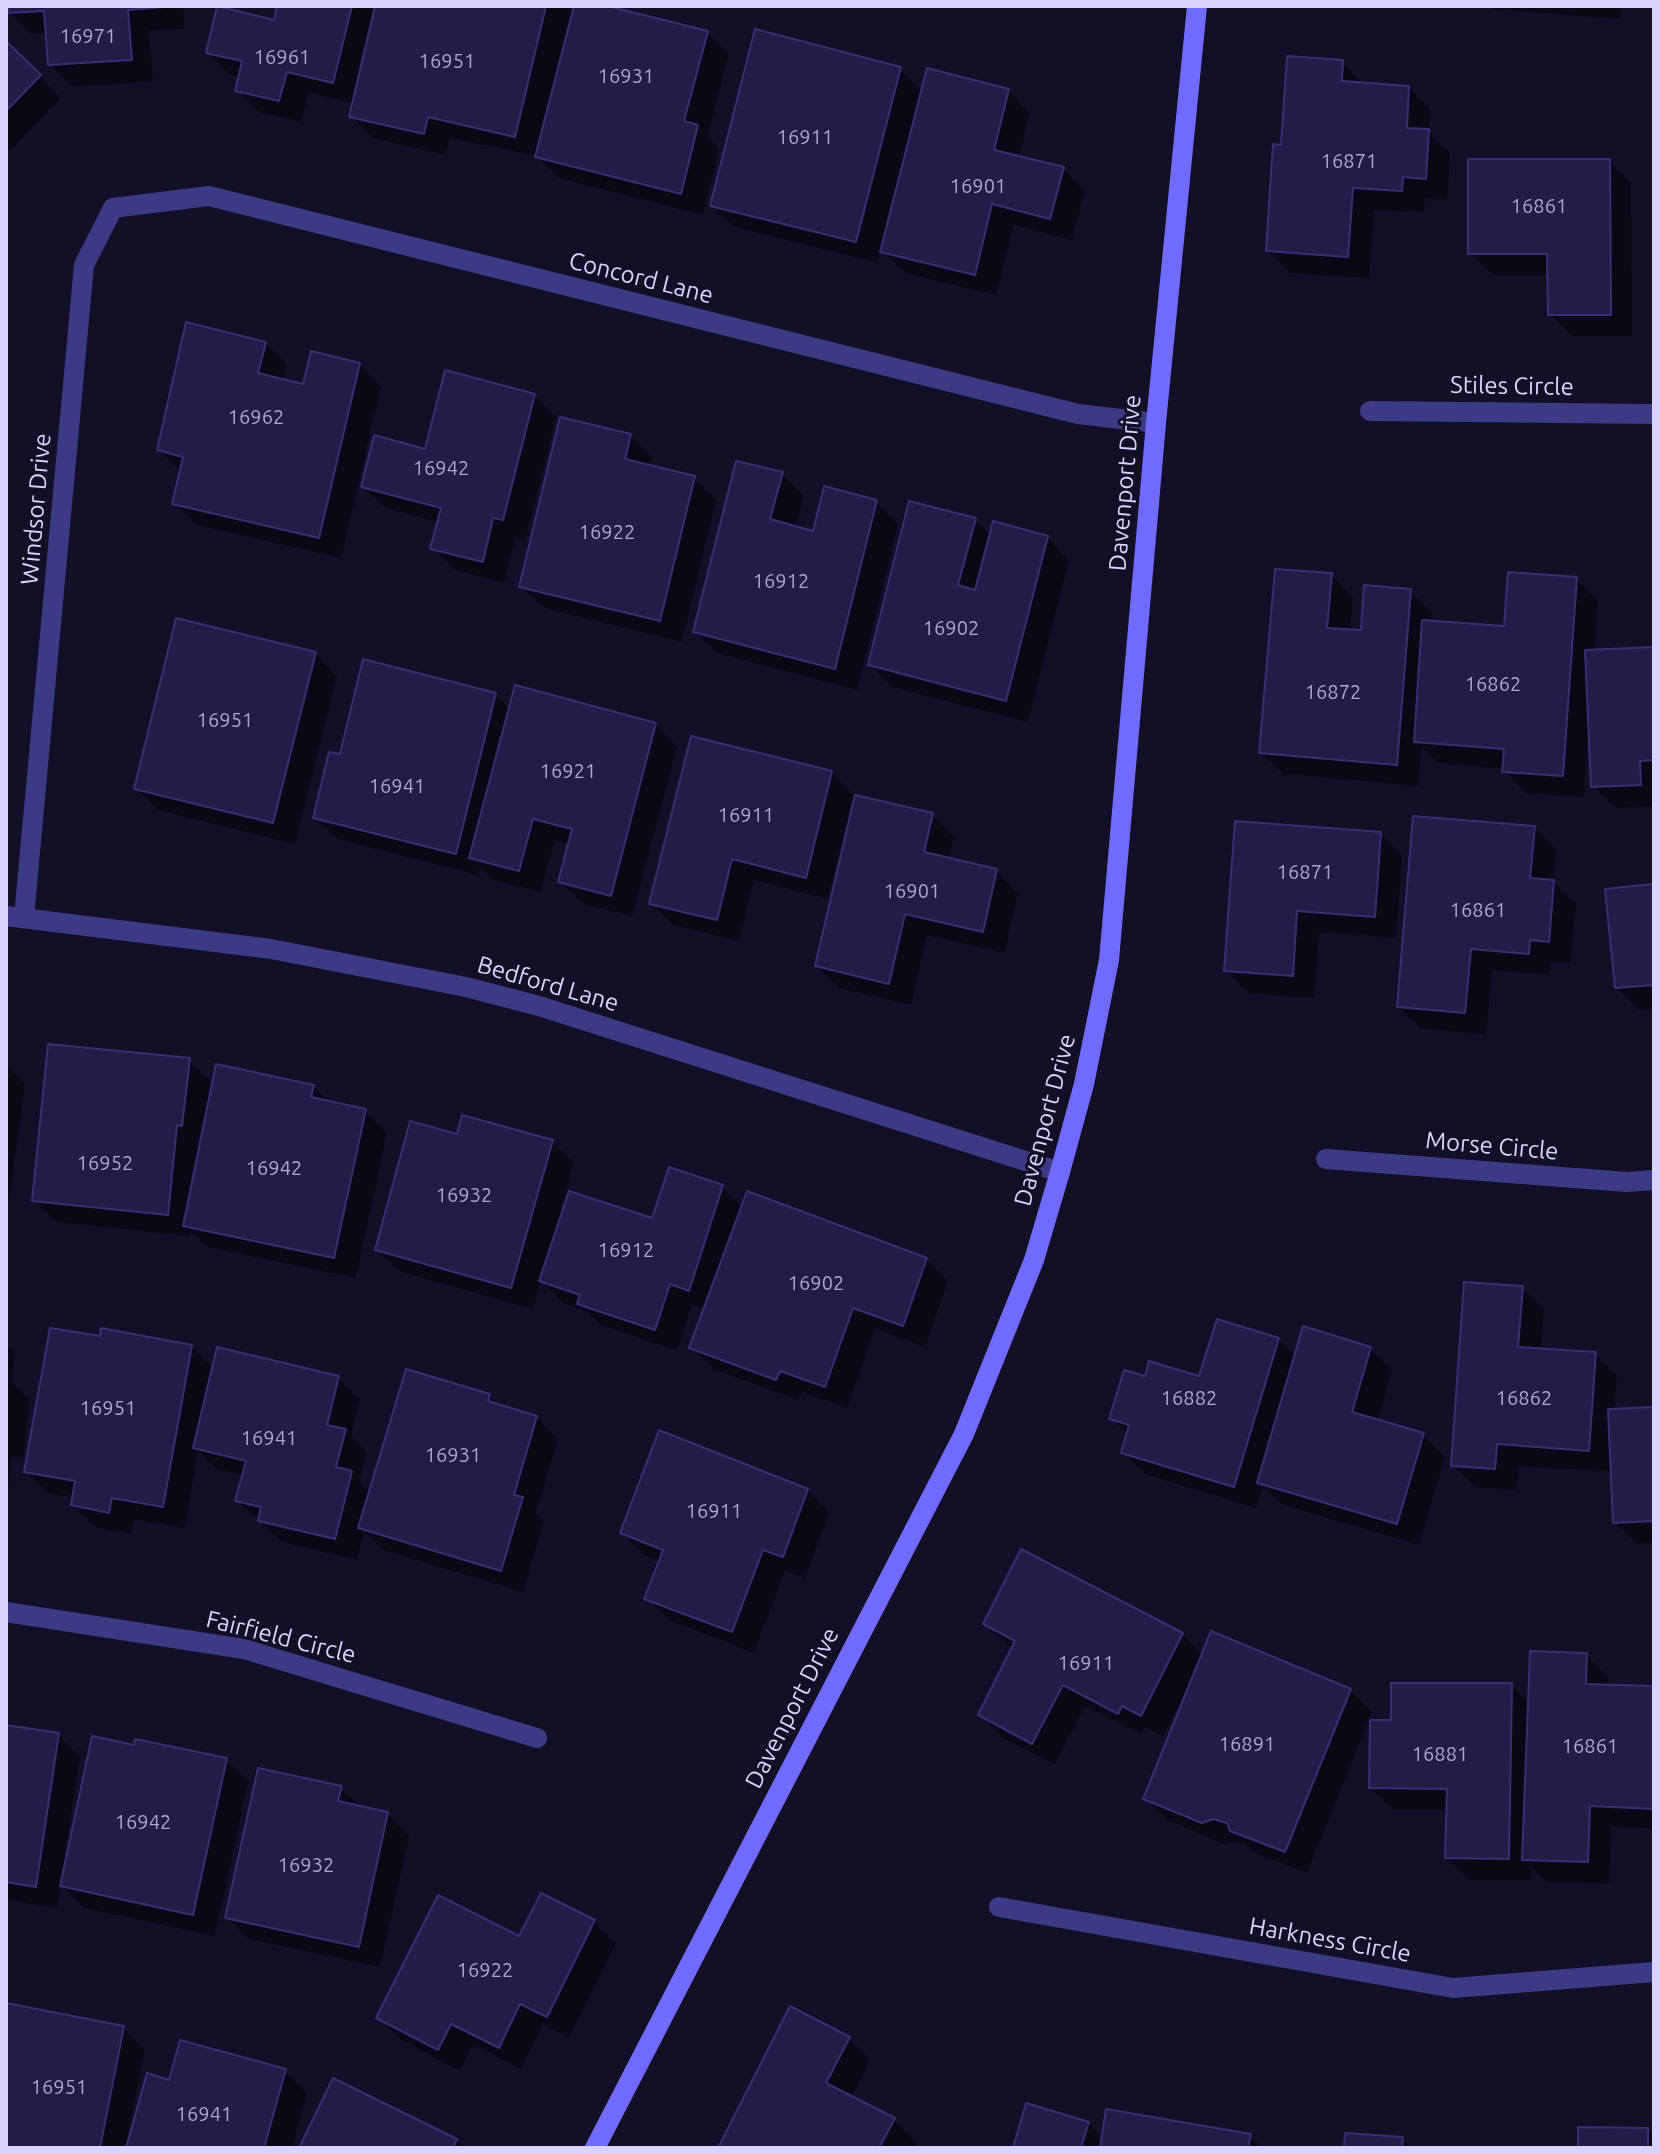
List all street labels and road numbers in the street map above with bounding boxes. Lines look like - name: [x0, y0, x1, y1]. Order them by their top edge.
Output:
- street label: Concord Lane: [566, 246, 716, 310]
- street label: Stiles Circle: [1450, 371, 1574, 401]
- street label: Davenport Drive: [1103, 394, 1147, 572]
- street label: Windsor Drive: [15, 432, 57, 586]
- street label: Bedford Lane: [474, 950, 622, 1018]
- street label: Davenport Drive: [1008, 1031, 1082, 1209]
- street label: Morse Circle: [1424, 1126, 1560, 1166]
- street label: Fairfield Circle: [203, 1604, 359, 1670]
- street label: Davenport Drive: [739, 1623, 845, 1793]
- street label: Harkness Circle: [1247, 1912, 1413, 1968]

